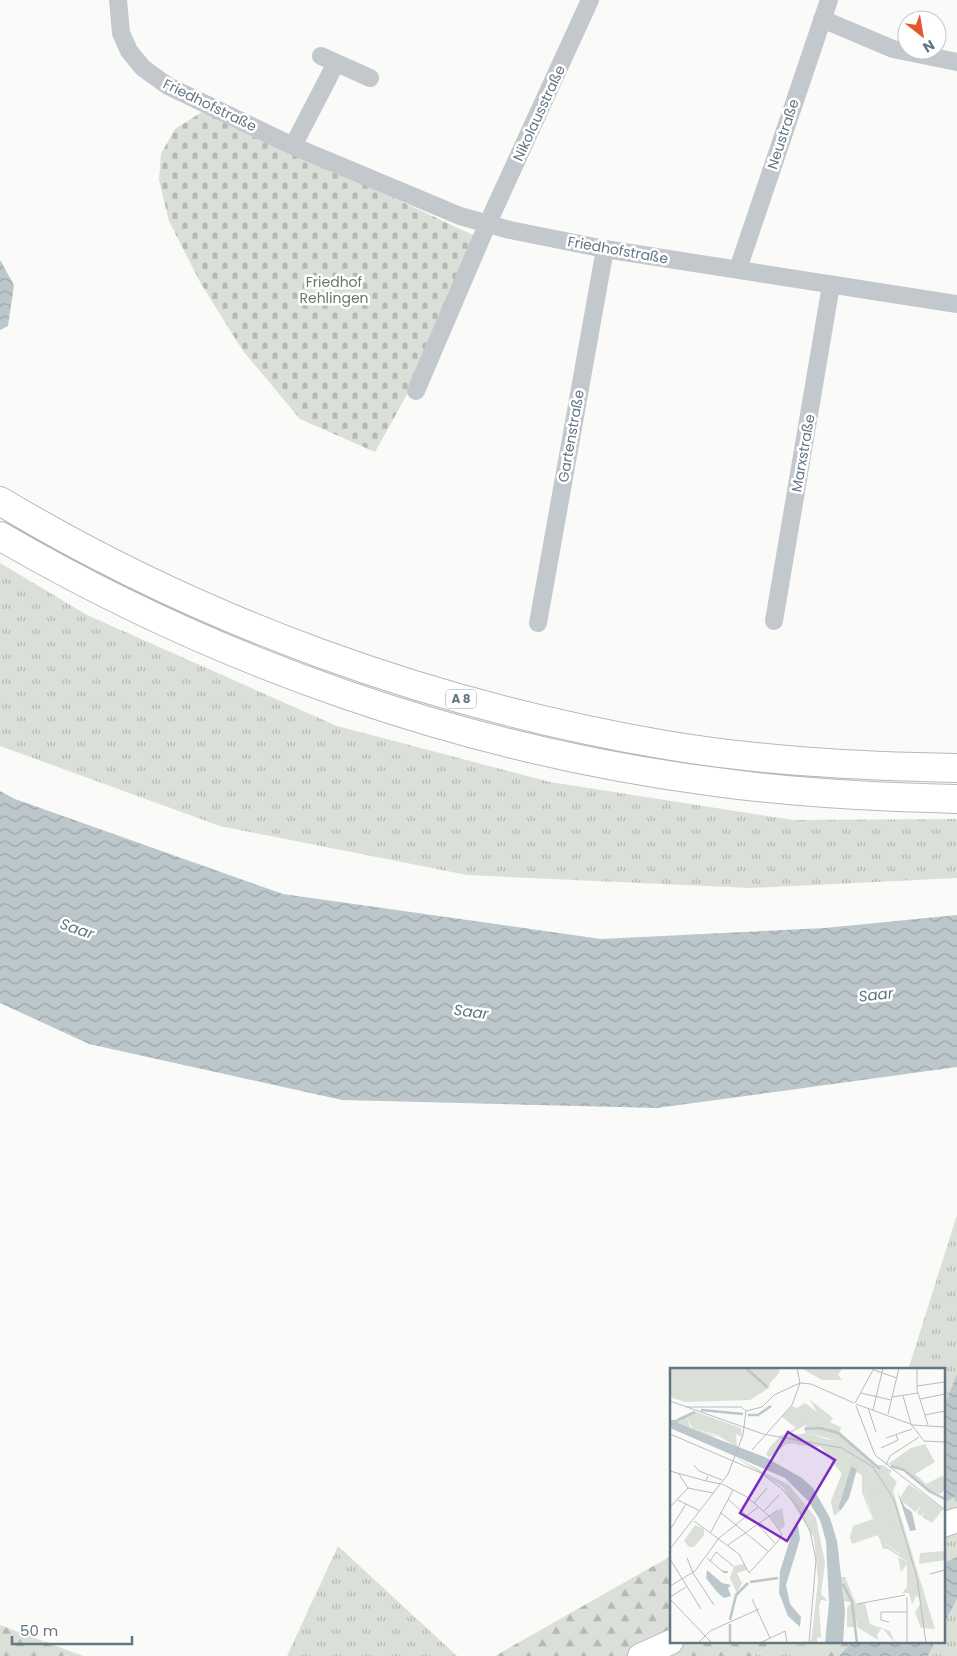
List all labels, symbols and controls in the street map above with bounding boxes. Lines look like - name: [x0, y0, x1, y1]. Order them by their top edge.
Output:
- north arrow: [897, 10, 947, 60]
- text: N: [919, 35, 938, 57]
- street label: Nikolausstraße: [508, 61, 570, 164]
- street label: Friedhofstraße: [160, 74, 260, 136]
- street label: Neustraße: [762, 96, 804, 172]
- street label: Friedhofstraße: [566, 231, 670, 269]
- park label: Friedhof Rehlingen: [299, 272, 369, 308]
- street label: Gartenstraße: [553, 388, 589, 484]
- street label: Marxstraße: [786, 412, 820, 494]
- road number: A 8: [446, 690, 476, 709]
- water label: Saar: [57, 913, 97, 944]
- water label: Saar: [858, 982, 895, 1007]
- water label: Saar: [453, 999, 490, 1024]
- inset map: [670, 1368, 944, 1644]
- scale bar: [12, 1614, 132, 1646]
- text: 50 m: [20, 1620, 58, 1641]

